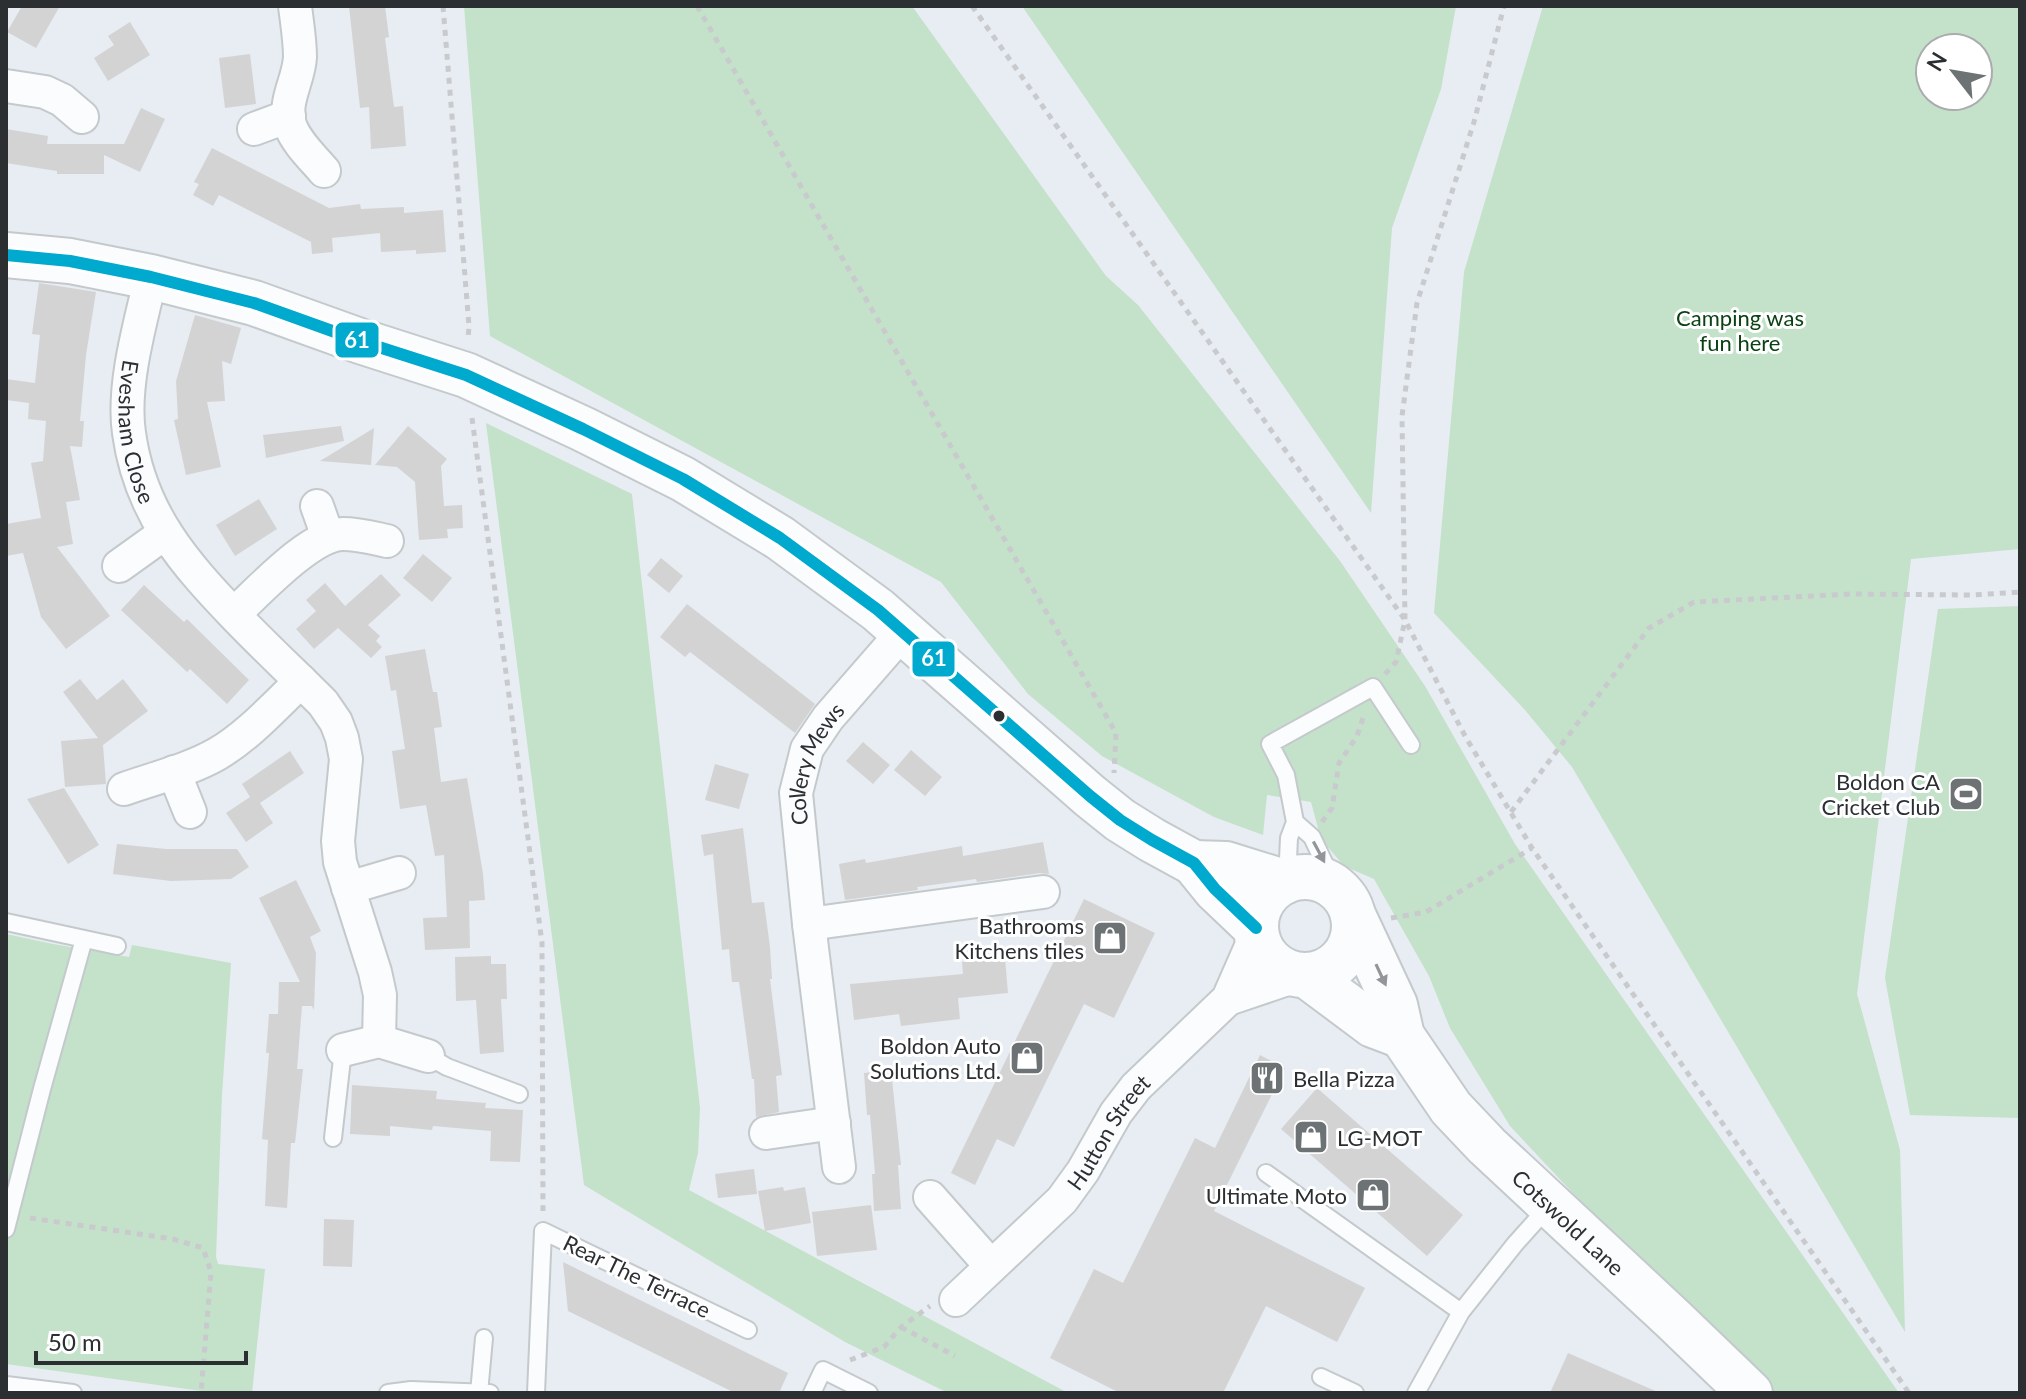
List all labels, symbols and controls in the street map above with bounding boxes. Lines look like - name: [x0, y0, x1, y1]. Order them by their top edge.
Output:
- north arrow: [1914, 32, 1994, 112]
- text: N: [1920, 47, 1952, 76]
- park label: Camping was fun here: [1676, 304, 1804, 356]
- line badge: 61: [334, 321, 380, 359]
- text: 61: [344, 326, 370, 353]
- street label: Evesham Close: [114, 358, 161, 507]
- line badge: 61: [911, 640, 956, 678]
- text: 61: [921, 644, 947, 671]
- street label: Collery Mews: [783, 697, 849, 827]
- unlabelled marker: [991, 708, 1007, 724]
- place label: Boldon CA Cricket Club: [1821, 768, 1940, 820]
- sports icon: Boldon CA Cricket Club: [1947, 775, 1985, 813]
- one-way arrow: [1313, 841, 1326, 864]
- place label: Bathrooms Kitchens tiles: [955, 912, 1084, 964]
- shop icon: Bathrooms Kitchens tiles: [1091, 919, 1129, 957]
- one-way arrow: [1374, 963, 1387, 986]
- place label: Boldon Auto Solutions Ltd.: [870, 1032, 1001, 1084]
- shop icon: Boldon Auto Solutions Ltd.: [1008, 1039, 1046, 1077]
- restaurant icon: Bella Pizza: [1248, 1059, 1286, 1097]
- place label: Bella Pizza: [1293, 1065, 1395, 1092]
- street label: Hutton Street: [1061, 1068, 1155, 1195]
- shop icon: LG-MOT: [1292, 1118, 1330, 1156]
- place label: LG-MOT: [1337, 1124, 1422, 1151]
- street label: Cotswold Lane: [1507, 1163, 1630, 1281]
- shop icon: Ultimate Moto: [1354, 1176, 1392, 1214]
- place label: Ultimate Moto: [1206, 1182, 1347, 1209]
- street label: Rear The Terrace: [559, 1229, 715, 1323]
- scale bar: [36, 1315, 246, 1365]
- text: 50 m: [48, 1327, 102, 1356]

